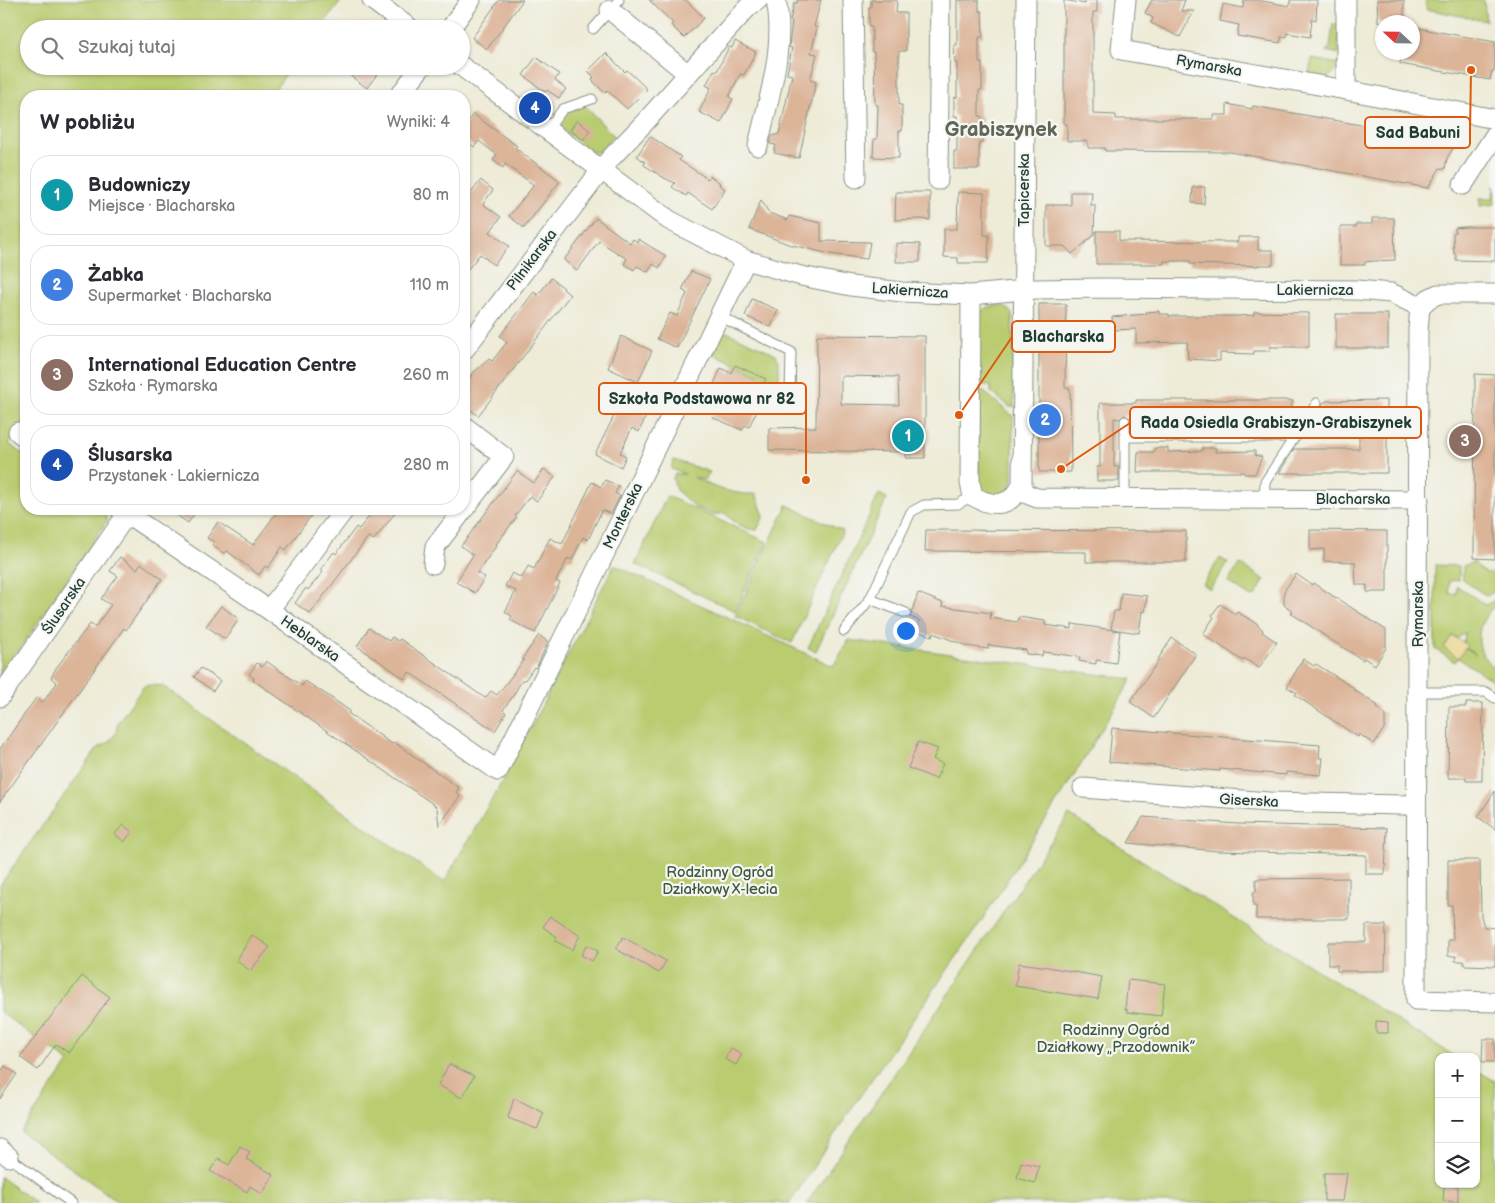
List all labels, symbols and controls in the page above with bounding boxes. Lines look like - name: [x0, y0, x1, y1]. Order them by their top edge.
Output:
- north arrow: [1375, 15, 1420, 60]
- search box: [20, 20, 470, 75]
- icon: search: [38, 34, 66, 62]
- text: Szukaj tutaj: [78, 36, 175, 59]
- street label: Rymarska: [1174, 51, 1244, 81]
- pin: 4: [519, 89, 551, 127]
- text: W pobliżu: [40, 110, 135, 135]
- text: Wyniki: 4: [387, 113, 450, 132]
- callout: Sad Babuni: [1365, 117, 1470, 148]
- district label: Grabiszynek: [945, 118, 1058, 142]
- text: Sad Babuni: [1376, 124, 1460, 143]
- street label: Tapicerska: [1015, 153, 1034, 227]
- text: Budowniczy: [88, 174, 190, 197]
- text: 1: [54, 186, 60, 205]
- text: 80 m: [413, 186, 449, 205]
- text: Miejsce · Blacharska: [88, 197, 235, 216]
- street label: Pilnikarska: [503, 225, 561, 295]
- text: Żabka: [88, 264, 144, 287]
- text: 2: [52, 276, 62, 295]
- text: 110 m: [410, 276, 449, 295]
- street label: Lakiernicza: [871, 279, 949, 303]
- street label: Lakiernicza: [1276, 281, 1354, 300]
- text: Supermarket · Blacharska: [88, 287, 272, 306]
- callout: Blacharska: [1012, 321, 1115, 352]
- text: Blacharska: [1022, 328, 1104, 347]
- text: International Education Centre: [88, 354, 356, 377]
- text: 3: [52, 366, 62, 385]
- text: 260 m: [403, 366, 449, 385]
- text: Szkoła · Rymarska: [88, 377, 218, 396]
- callout: Szkoła Podstawowa nr 82: [599, 383, 806, 414]
- text: Szkoła Podstawowa nr 82: [609, 390, 796, 409]
- pin: 2: [1029, 401, 1061, 439]
- callout: Rada Osiedla Grabiszyn-Grabiszynek: [1130, 407, 1421, 438]
- text: Rada Osiedla Grabiszyn-Grabiszynek: [1140, 414, 1412, 433]
- pin: 1: [892, 417, 924, 455]
- pin: 3: [1449, 422, 1481, 460]
- text: Ślusarska: [88, 444, 173, 467]
- text: 4: [52, 456, 62, 475]
- text: 280 m: [403, 456, 449, 475]
- text: Przystanek · Lakiernicza: [88, 467, 259, 486]
- street label: Monterska: [599, 480, 647, 552]
- street label: Blacharska: [1315, 490, 1391, 509]
- street label: Ślusarska: [38, 574, 90, 638]
- street label: Rymarska: [1409, 581, 1428, 647]
- street label: Heblarska: [277, 612, 343, 666]
- your location: [893, 618, 919, 644]
- street label: Giserska: [1219, 790, 1279, 812]
- park label: Rodzinny Ogród Działkowy X-lecia: [662, 863, 778, 899]
- park label: Rodzinny Ogród Działkowy „Przodownik”: [1036, 1021, 1196, 1057]
- map controls: [1435, 1053, 1480, 1188]
- button: +: [1435, 1053, 1480, 1098]
- button: −: [1435, 1098, 1480, 1143]
- button: layers: [1435, 1143, 1480, 1188]

